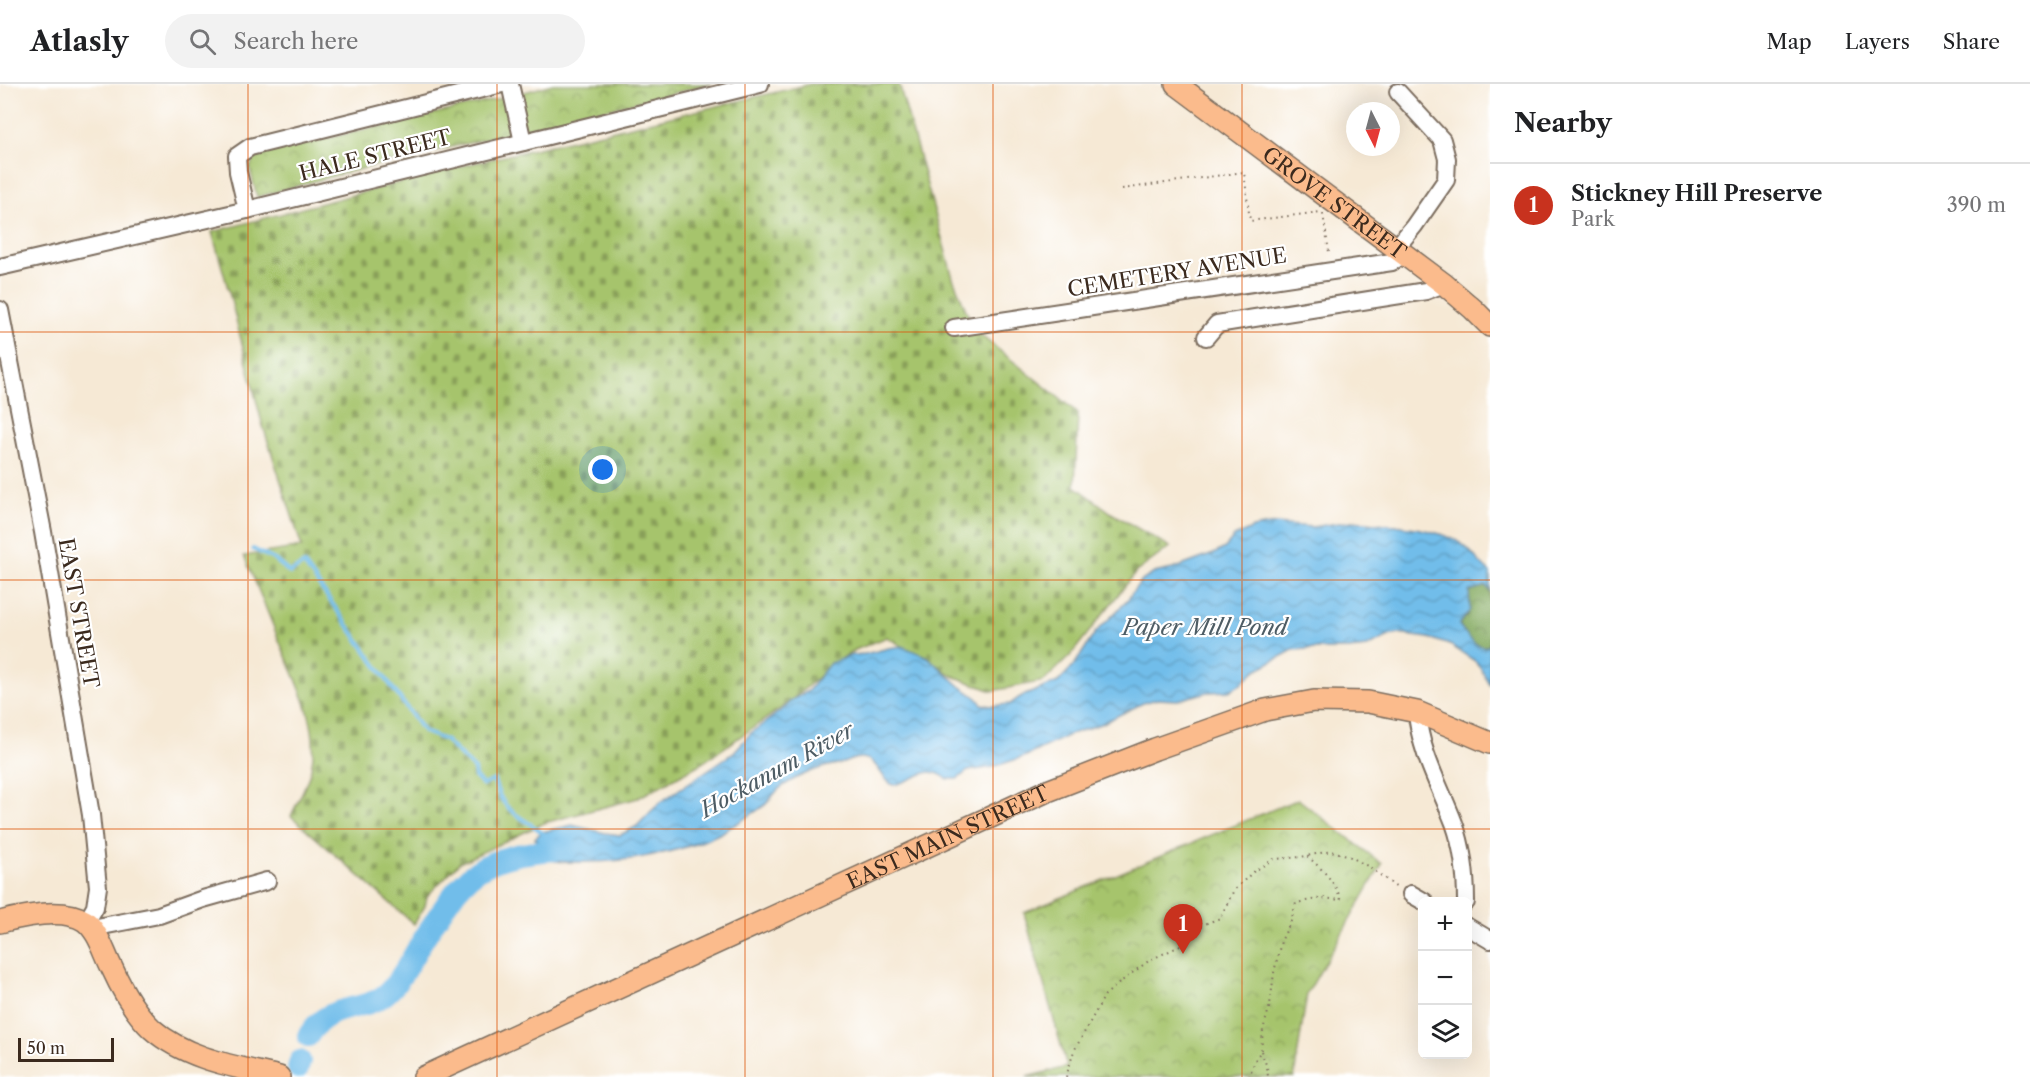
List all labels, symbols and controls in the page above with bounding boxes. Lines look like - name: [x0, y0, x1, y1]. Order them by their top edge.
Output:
- search box: [165, 14, 585, 68]
- text: Atlasly: [30, 24, 129, 58]
- icon: search: [186, 25, 219, 58]
- text: Search here: [234, 28, 358, 55]
- text: Map: [1767, 29, 1812, 54]
- text: Layers: [1845, 29, 1910, 54]
- text: Share: [1943, 29, 2000, 54]
- north arrow: [1346, 102, 1400, 156]
- text: Nearby: [1514, 107, 1612, 139]
- street label: HALE STREET: [296, 124, 454, 186]
- street label: GROVE STREET: [1258, 141, 1411, 264]
- text: Stickney Hill Preserve: [1571, 180, 1822, 207]
- text: 1: [1529, 193, 1538, 217]
- text: 390 m: [1947, 193, 2006, 217]
- text: Park: [1571, 207, 1614, 231]
- street label: CEMETERY AVENUE: [1066, 242, 1288, 302]
- your location: [588, 455, 617, 484]
- street label: EAST STREET: [54, 536, 105, 690]
- water label: Paper Mill Pond: [1121, 614, 1289, 641]
- water label: Hockanum River: [693, 716, 860, 825]
- street label: EAST MAIN STREET: [843, 780, 1053, 894]
- map controls: [1418, 897, 1472, 1059]
- button: +: [1418, 897, 1472, 951]
- pin: 1: [1164, 904, 1202, 954]
- button: −: [1418, 951, 1472, 1005]
- button: layers: [1418, 1005, 1472, 1059]
- scale bar: [18, 1035, 114, 1062]
- text: 50 m: [27, 1038, 65, 1058]

